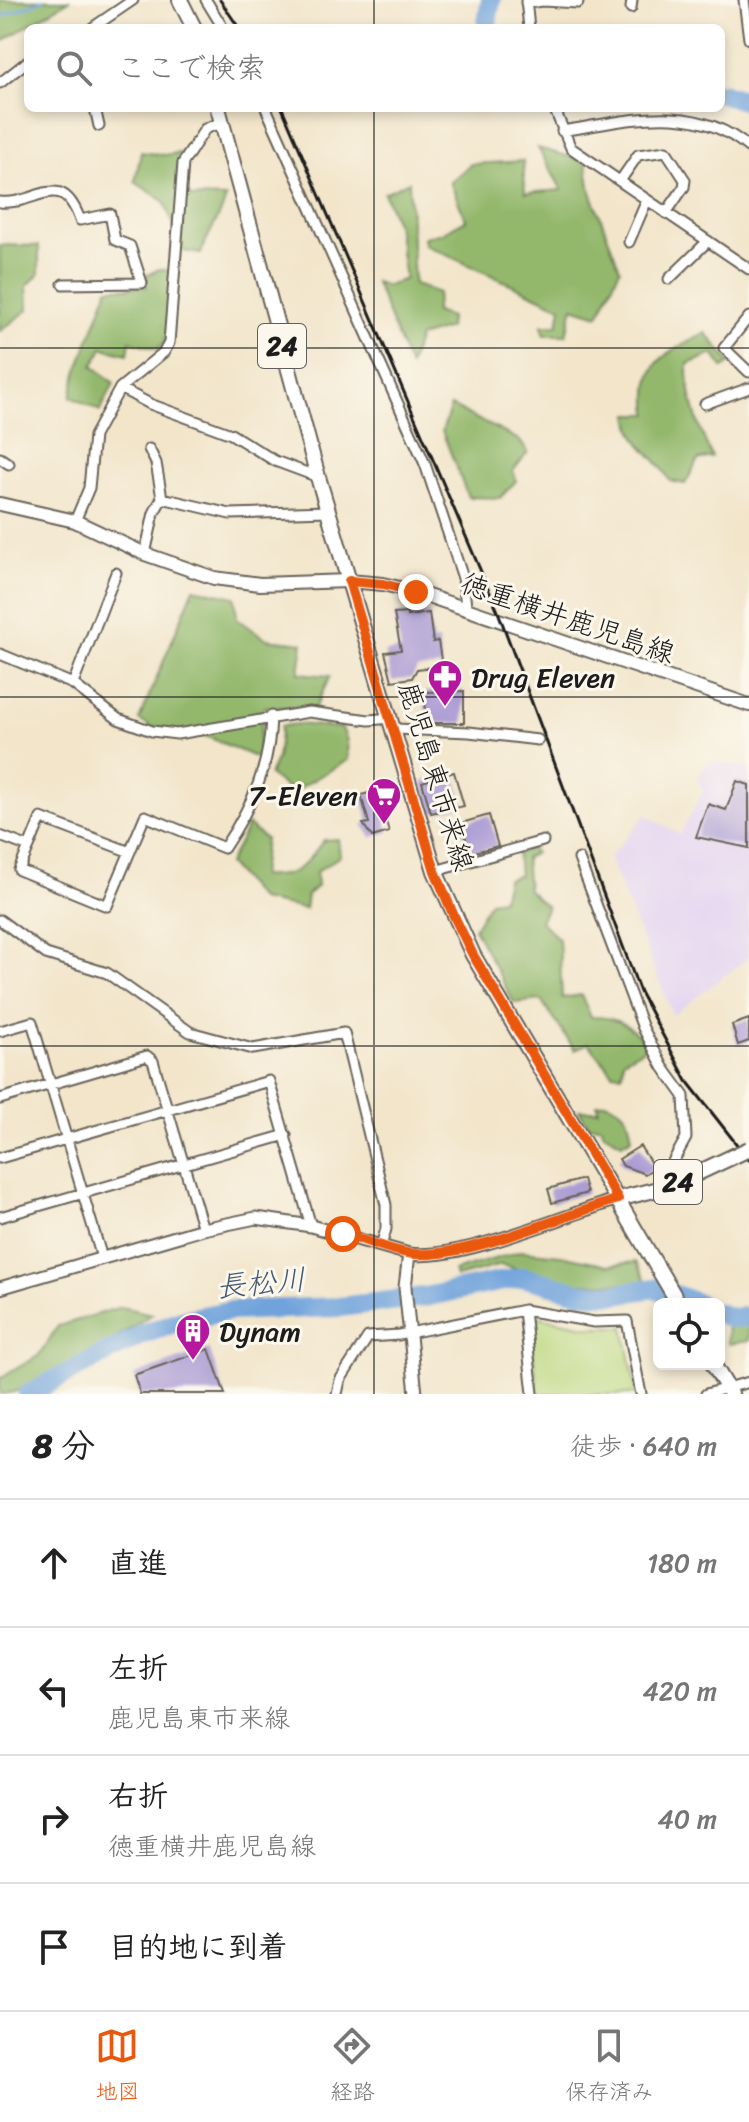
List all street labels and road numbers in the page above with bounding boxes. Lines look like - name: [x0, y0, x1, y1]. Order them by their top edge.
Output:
- road number: 24: [258, 324, 306, 368]
- street label: 徳重横井鹿児島線: [454, 558, 682, 678]
- street label: 鹿児島東市来線: [384, 675, 488, 877]
- road number: 24: [654, 1160, 702, 1204]

